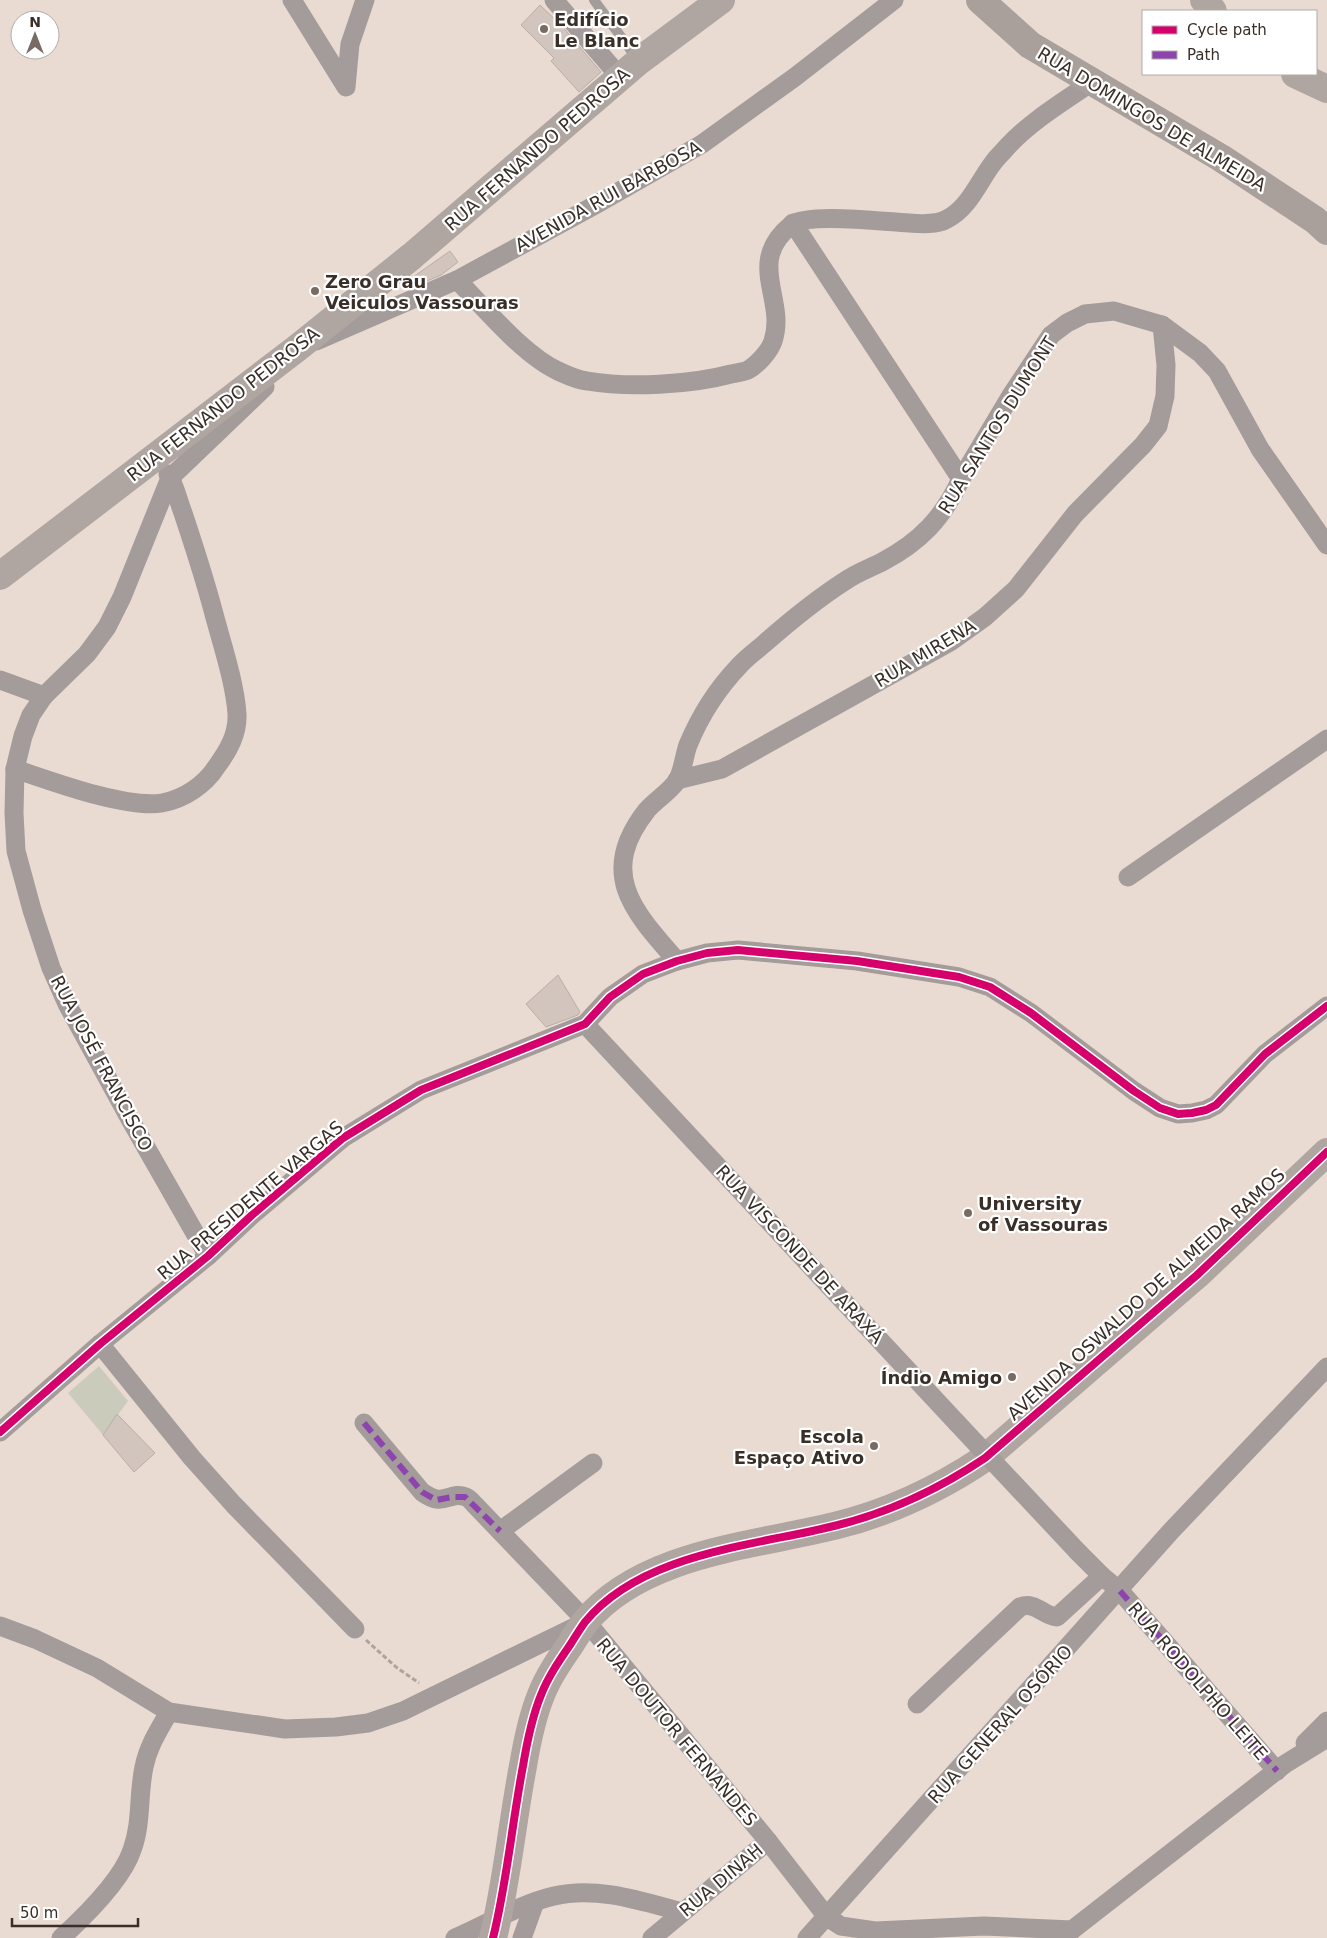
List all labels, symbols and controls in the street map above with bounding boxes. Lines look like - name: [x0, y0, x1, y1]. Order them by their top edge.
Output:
- place label: Edifício Le Blanc: [554, 9, 639, 51]
- north arrow: [10, 10, 60, 60]
- legend: [1142, 10, 1317, 75]
- text: N: [29, 14, 41, 30]
- text: Cycle path: [1187, 21, 1267, 39]
- marker: Edifício Le Blanc: [538, 23, 550, 35]
- street label: RUA DOMINGOS DE ALMEIDA: [1034, 42, 1271, 196]
- text: Path: [1187, 46, 1220, 64]
- street label: RUA FERNANDO PEDROSA: [440, 63, 634, 235]
- street label: AVENIDA RUI BARBOSA: [511, 136, 705, 256]
- place label: Zero Grau Veiculos Vassouras: [325, 271, 519, 313]
- marker: Zero Grau Veiculos Vassouras: [309, 285, 321, 297]
- street label: RUA FERNANDO PEDROSA: [123, 322, 324, 485]
- street label: RUA SANTOS DUMONT: [934, 332, 1061, 517]
- street label: RUA MIRENA: [871, 614, 980, 691]
- street label: RUA JOSÉ FRANCISCO: [47, 972, 157, 1154]
- street label: RUA PRESIDENTE VARGAS: [153, 1116, 347, 1284]
- street label: RUA VISCONDE DE ARAXÁ: [712, 1161, 889, 1348]
- street label: AVENIDA OSWALDO DE ALMEIDA RAMOS: [1003, 1164, 1289, 1424]
- place label: University of Vassouras: [978, 1193, 1108, 1235]
- marker: University of Vassouras: [962, 1207, 974, 1219]
- place label: Índio Amigo: [881, 1367, 1002, 1388]
- marker: Índio Amigo: [1006, 1371, 1018, 1383]
- place label: Escola Espaço Ativo: [734, 1426, 864, 1468]
- marker: Escola Espaço Ativo: [868, 1440, 880, 1452]
- street label: RUA RODOLPHO LEITE: [1124, 1598, 1272, 1764]
- street label: RUA DOUTOR FERNANDES: [592, 1634, 762, 1830]
- street label: RUA GENERAL OSÓRIO: [923, 1641, 1077, 1807]
- street label: RUA DINAH: [675, 1839, 767, 1921]
- scale bar: [12, 1896, 139, 1928]
- text: 50 m: [20, 1904, 58, 1922]

